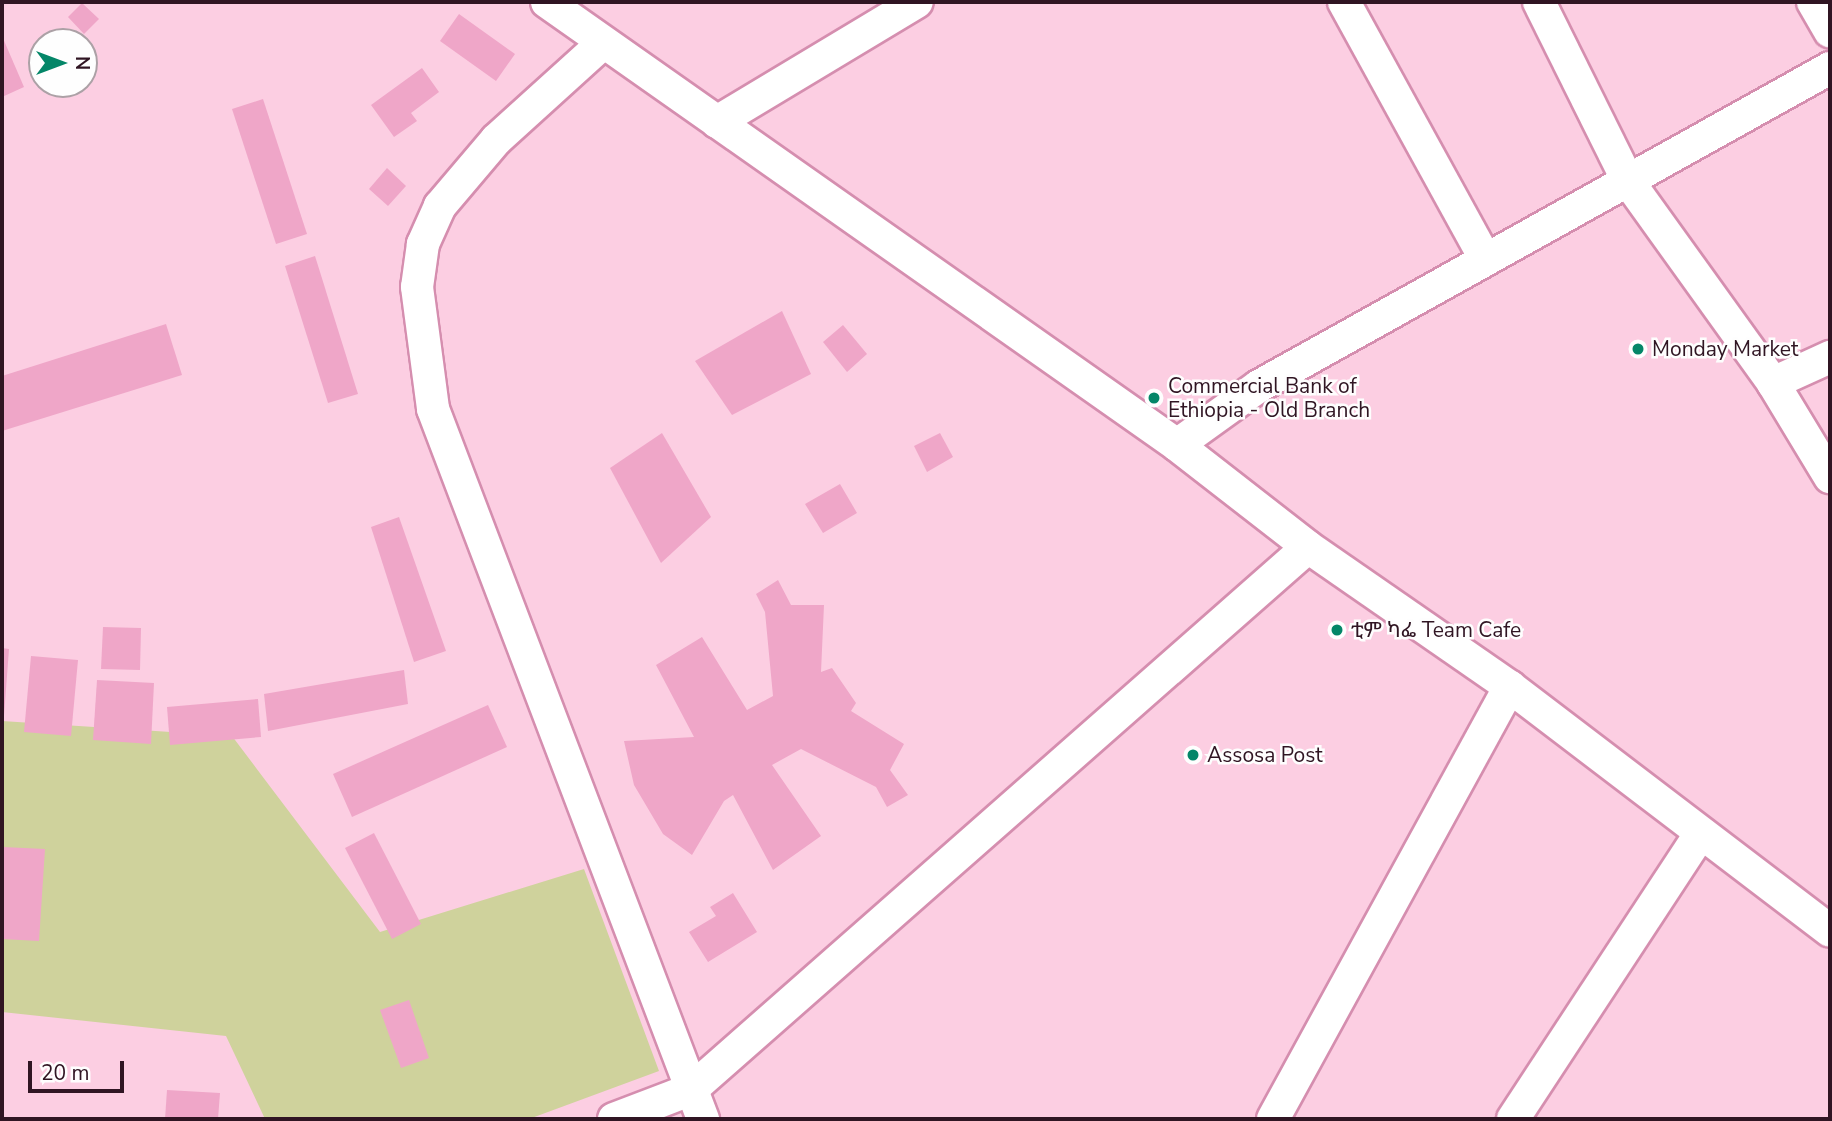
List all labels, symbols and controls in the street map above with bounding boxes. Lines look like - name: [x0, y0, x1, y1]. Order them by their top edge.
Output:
- north arrow: [28, 28, 98, 98]
- text: N: [69, 56, 95, 70]
- place label: Monday Market: [1652, 336, 1798, 362]
- marker: Monday Market: [1630, 341, 1646, 357]
- place label: Commercial Bank of Ethiopia - Old Branch: [1168, 373, 1370, 423]
- marker: Commercial Bank of Ethiopia - Old Branch: [1146, 390, 1162, 406]
- place label: ቲም ካፌ Team Cafe: [1351, 617, 1521, 643]
- marker: ቲም ካፌ Team Cafe: [1329, 622, 1345, 638]
- place label: Assosa Post: [1207, 742, 1323, 768]
- marker: Assosa Post: [1185, 747, 1201, 763]
- scale bar: [32, 1048, 128, 1092]
- text: 20 m: [41, 1059, 90, 1087]

